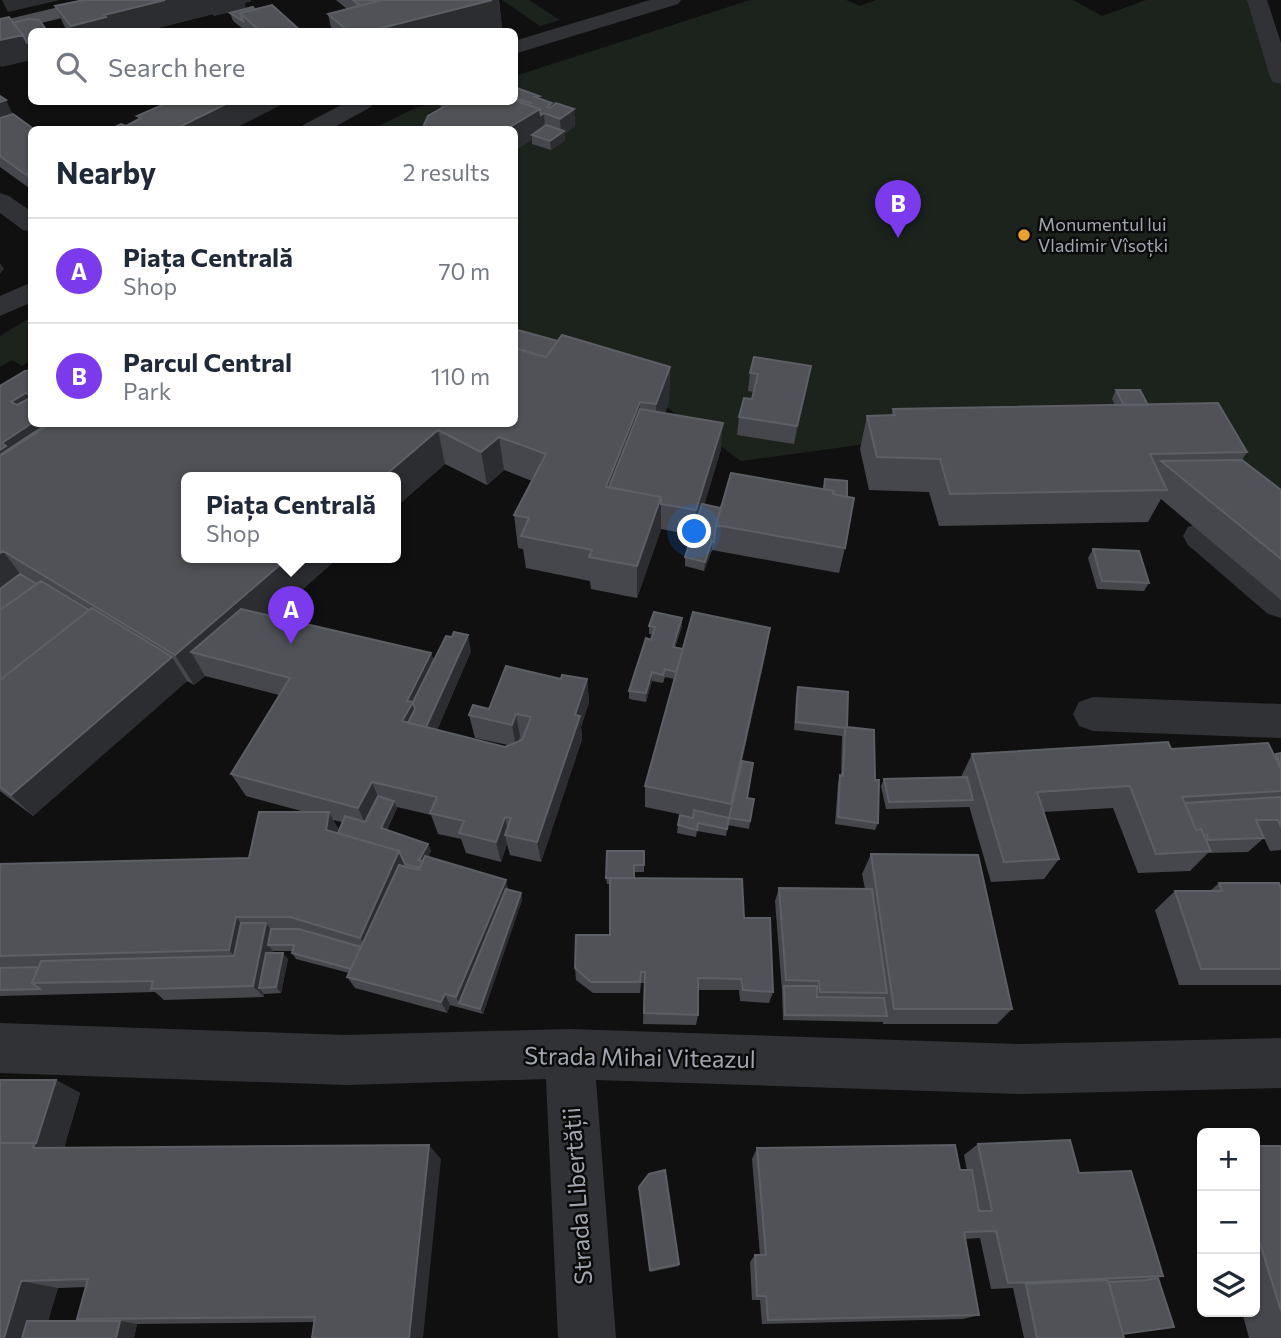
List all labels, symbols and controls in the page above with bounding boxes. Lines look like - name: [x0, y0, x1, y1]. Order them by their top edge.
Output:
- search box: [28, 28, 518, 105]
- icon: search: [52, 48, 90, 86]
- text: Search here: [108, 51, 246, 82]
- text: Nearby: [56, 153, 156, 190]
- text: 2 results: [403, 158, 490, 186]
- pin: B: [875, 180, 921, 238]
- place label: Monumentul lui Vladimir Vîsoțki: [1038, 213, 1168, 257]
- marker: Monumentul lui Vladimir Vîsoțki: [1016, 227, 1032, 243]
- text: Piața Centrală: [123, 241, 293, 272]
- text: A: [71, 257, 87, 285]
- text: 70 m: [438, 257, 490, 285]
- text: Shop: [123, 272, 177, 300]
- text: Parcul Central: [123, 346, 292, 377]
- text: B: [71, 362, 87, 390]
- text: 110 m: [431, 362, 490, 390]
- text: Park: [123, 377, 171, 405]
- popup: [181, 472, 401, 563]
- text: Piața Centrală: [206, 488, 376, 519]
- your location: [677, 514, 711, 548]
- text: Shop: [206, 519, 260, 547]
- pin: A: [268, 586, 314, 644]
- street label: Strada Mihai Viteazul: [524, 1040, 756, 1073]
- street label: Strada Libertății: [556, 1106, 599, 1286]
- map controls: [1197, 1128, 1260, 1317]
- button: +: [1197, 1128, 1260, 1191]
- button: −: [1197, 1191, 1260, 1254]
- button: layers: [1197, 1254, 1260, 1317]

